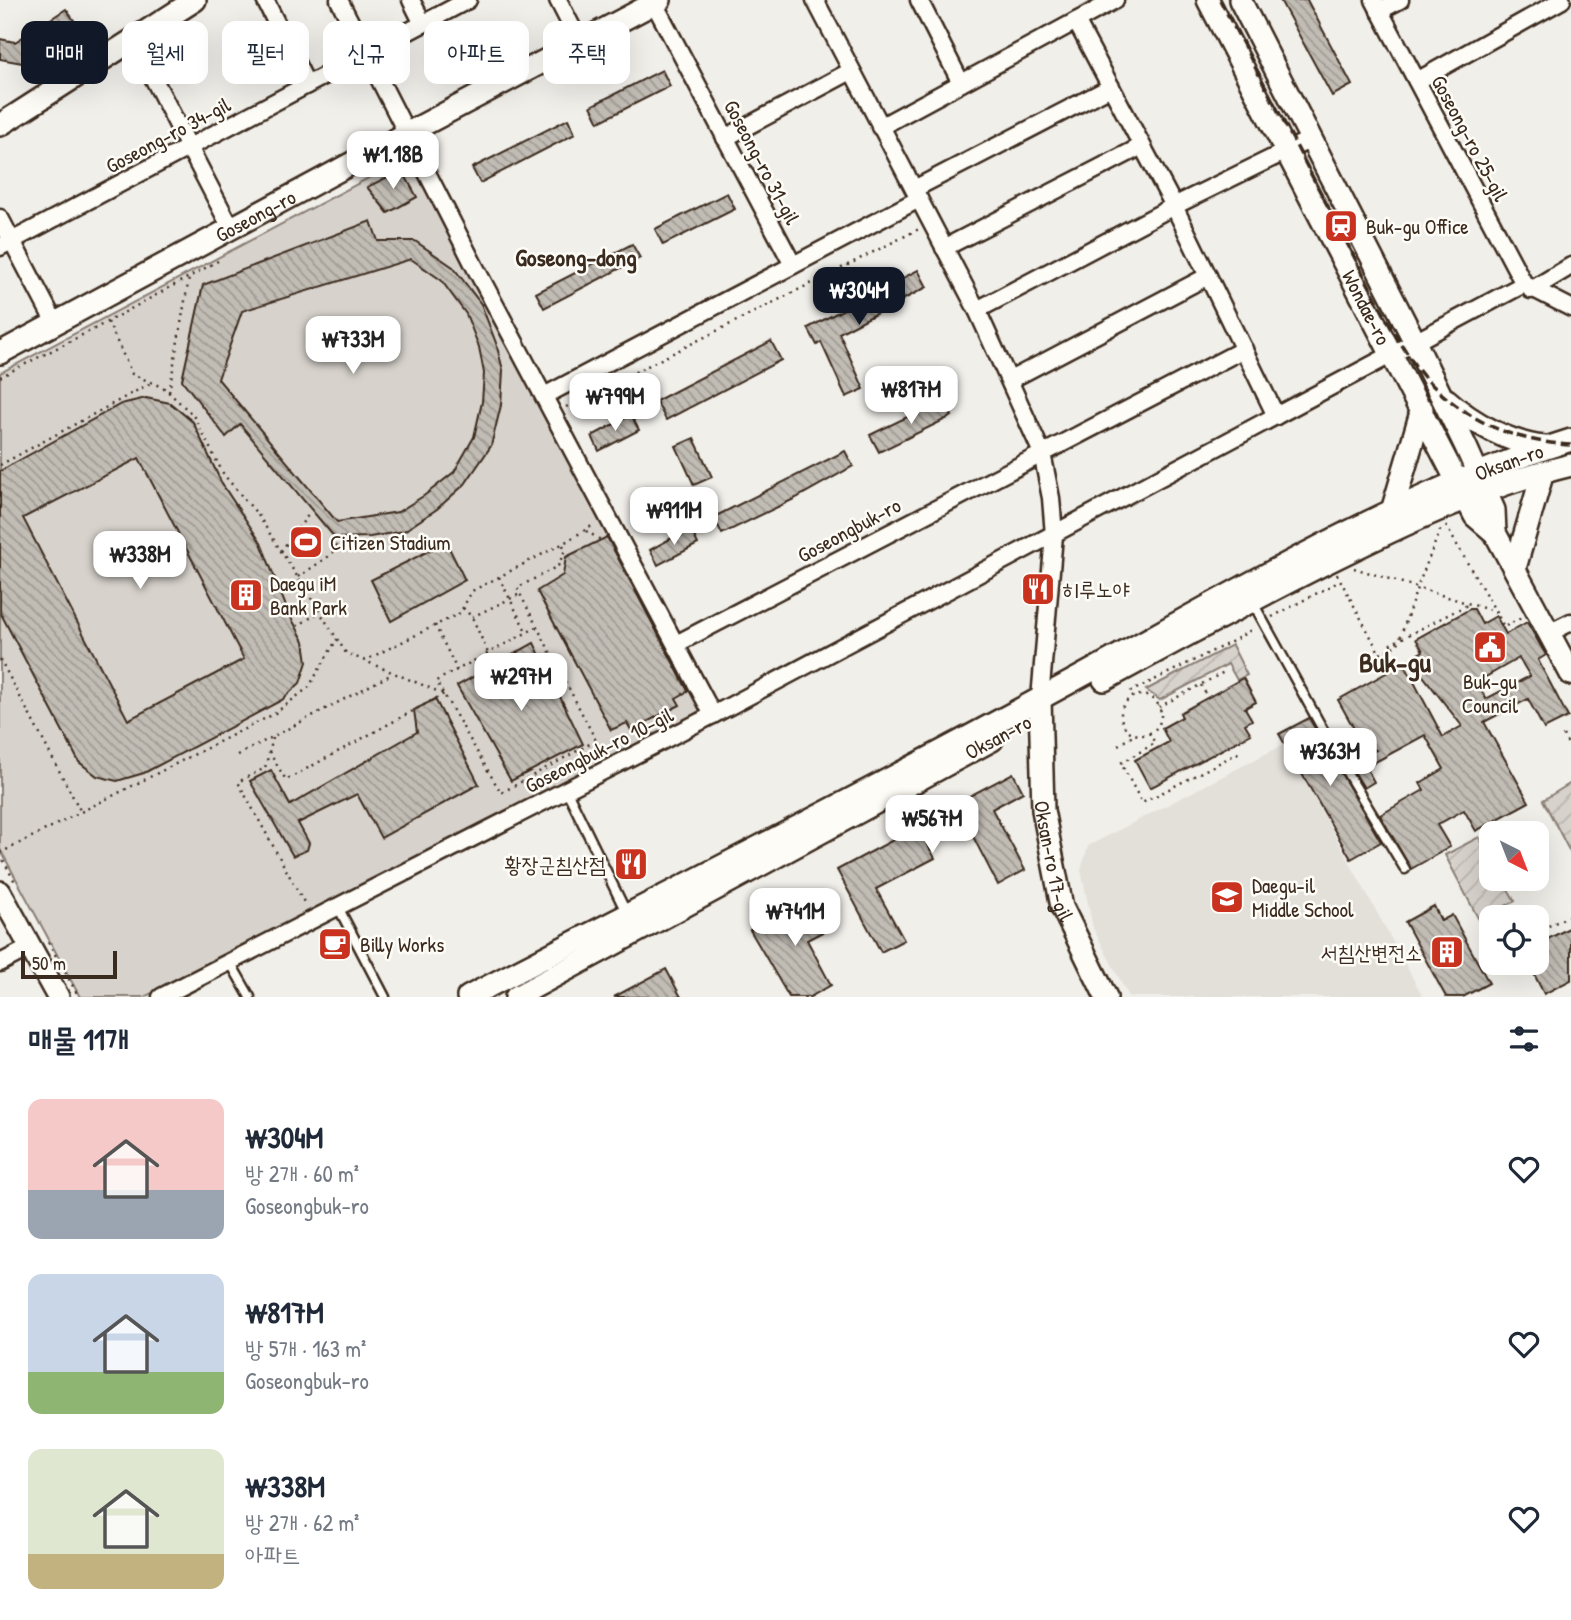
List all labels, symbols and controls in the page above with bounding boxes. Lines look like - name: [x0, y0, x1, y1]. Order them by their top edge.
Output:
- chip: 매매: [21, 21, 108, 84]
- chip: 월세: [122, 21, 208, 84]
- chip: 필터: [222, 21, 309, 84]
- chip: 신규: [323, 21, 410, 84]
- chip: 아파트: [424, 21, 529, 84]
- chip: 주택: [543, 21, 630, 84]
- street label: Goseong-ro 25-gil: [1425, 70, 1516, 207]
- street label: Goseong-ro 34-gil: [100, 90, 236, 180]
- street label: Goseong-ro 31-gil: [717, 95, 807, 230]
- pin: ₩1.18B: [336, 132, 450, 191]
- text: ₩1.18B: [363, 138, 423, 169]
- street label: Goseong-ro: [210, 182, 301, 249]
- station icon: Buk-gu Office: [1322, 207, 1360, 245]
- place label: Buk-gu Office: [1366, 212, 1469, 241]
- district label: Goseong-dong: [515, 241, 637, 274]
- street label: Wondae-ro: [1336, 265, 1398, 350]
- pin: ₩304M: [810, 268, 908, 327]
- text: ₩304M: [829, 274, 889, 305]
- pin: ₩733M: [304, 316, 402, 376]
- text: ₩733M: [322, 323, 384, 354]
- pin: ₩817M: [862, 366, 960, 426]
- text: ₩817M: [881, 373, 941, 404]
- pin: ₩799M: [566, 374, 664, 433]
- text: ₩799M: [585, 380, 645, 411]
- street label: Oksan-ro: [1470, 436, 1547, 488]
- pin: ₩911M: [625, 488, 723, 547]
- street label: Goseongbuk-ro: [792, 491, 906, 569]
- text: ₩911M: [646, 494, 702, 525]
- sports icon: Citizen Stadium: [287, 523, 325, 561]
- place label: Citizen Stadium: [330, 528, 450, 557]
- pin: ₩338M: [91, 532, 189, 591]
- text: ₩338M: [109, 538, 171, 569]
- place label: Daegu iM Bank Park: [270, 569, 347, 622]
- restaurant icon: 히루노야: [1019, 570, 1057, 608]
- place label: 히루노야: [1062, 575, 1130, 604]
- building icon: Daegu iM Bank Park: [227, 576, 265, 614]
- public building icon: Buk-gu Council: [1471, 628, 1509, 666]
- district label: Buk-gu: [1359, 643, 1432, 682]
- pin: ₩297M: [472, 654, 570, 713]
- text: ₩297M: [490, 660, 552, 691]
- place label: Buk-gu Council: [1462, 667, 1519, 720]
- street label: Goseongbuk-ro 10-gil: [520, 700, 679, 800]
- street label: Oksan-ro: [960, 707, 1036, 767]
- pin: ₩363M: [1281, 728, 1379, 788]
- text: ₩363M: [1300, 735, 1360, 766]
- pin: ₩567M: [883, 796, 981, 855]
- street label: Oksan-ro 17-gil: [1028, 800, 1081, 927]
- text: ₩567M: [901, 802, 963, 833]
- north arrow: [1479, 821, 1549, 891]
- map controls: [1479, 821, 1549, 975]
- restaurant icon: 황장군침산점: [612, 845, 650, 883]
- place label: 황장군침산점: [505, 850, 606, 879]
- place label: Daegu-il Middle School: [1252, 871, 1354, 924]
- school or university icon: Daegu-il Middle School: [1208, 878, 1246, 916]
- pin: ₩741M: [746, 888, 844, 948]
- text: ₩741M: [765, 895, 825, 926]
- button: locate: [1479, 905, 1549, 975]
- cafe icon: Billy Works: [316, 925, 354, 963]
- place label: Billy Works: [360, 930, 444, 959]
- building icon: 서침산변전소: [1428, 933, 1466, 971]
- place label: 서침산변전소: [1321, 938, 1422, 967]
- scale bar: [21, 948, 117, 980]
- text: 50 m: [32, 950, 66, 976]
- text: 매물 11개: [28, 1019, 129, 1059]
- icon: filters: [1505, 1020, 1543, 1058]
- text: ₩304M: [245, 1117, 323, 1157]
- icon: home: [84, 1127, 168, 1211]
- icon: heart: [1505, 1150, 1543, 1188]
- text: 방 2개 · 60 m²: [245, 1158, 359, 1189]
- text: Goseongbuk-ro: [245, 1190, 369, 1221]
- text: ₩817M: [245, 1292, 324, 1332]
- icon: home: [84, 1302, 168, 1386]
- icon: heart: [1505, 1325, 1543, 1363]
- text: 방 5개 · 163 m²: [245, 1333, 366, 1364]
- text: Goseongbuk-ro: [245, 1365, 369, 1396]
- text: ₩338M: [245, 1466, 325, 1506]
- icon: home: [84, 1477, 168, 1561]
- icon: heart: [1505, 1500, 1543, 1538]
- text: 방 2개 · 62 m²: [245, 1507, 359, 1538]
- text: 아파트: [245, 1539, 301, 1570]

